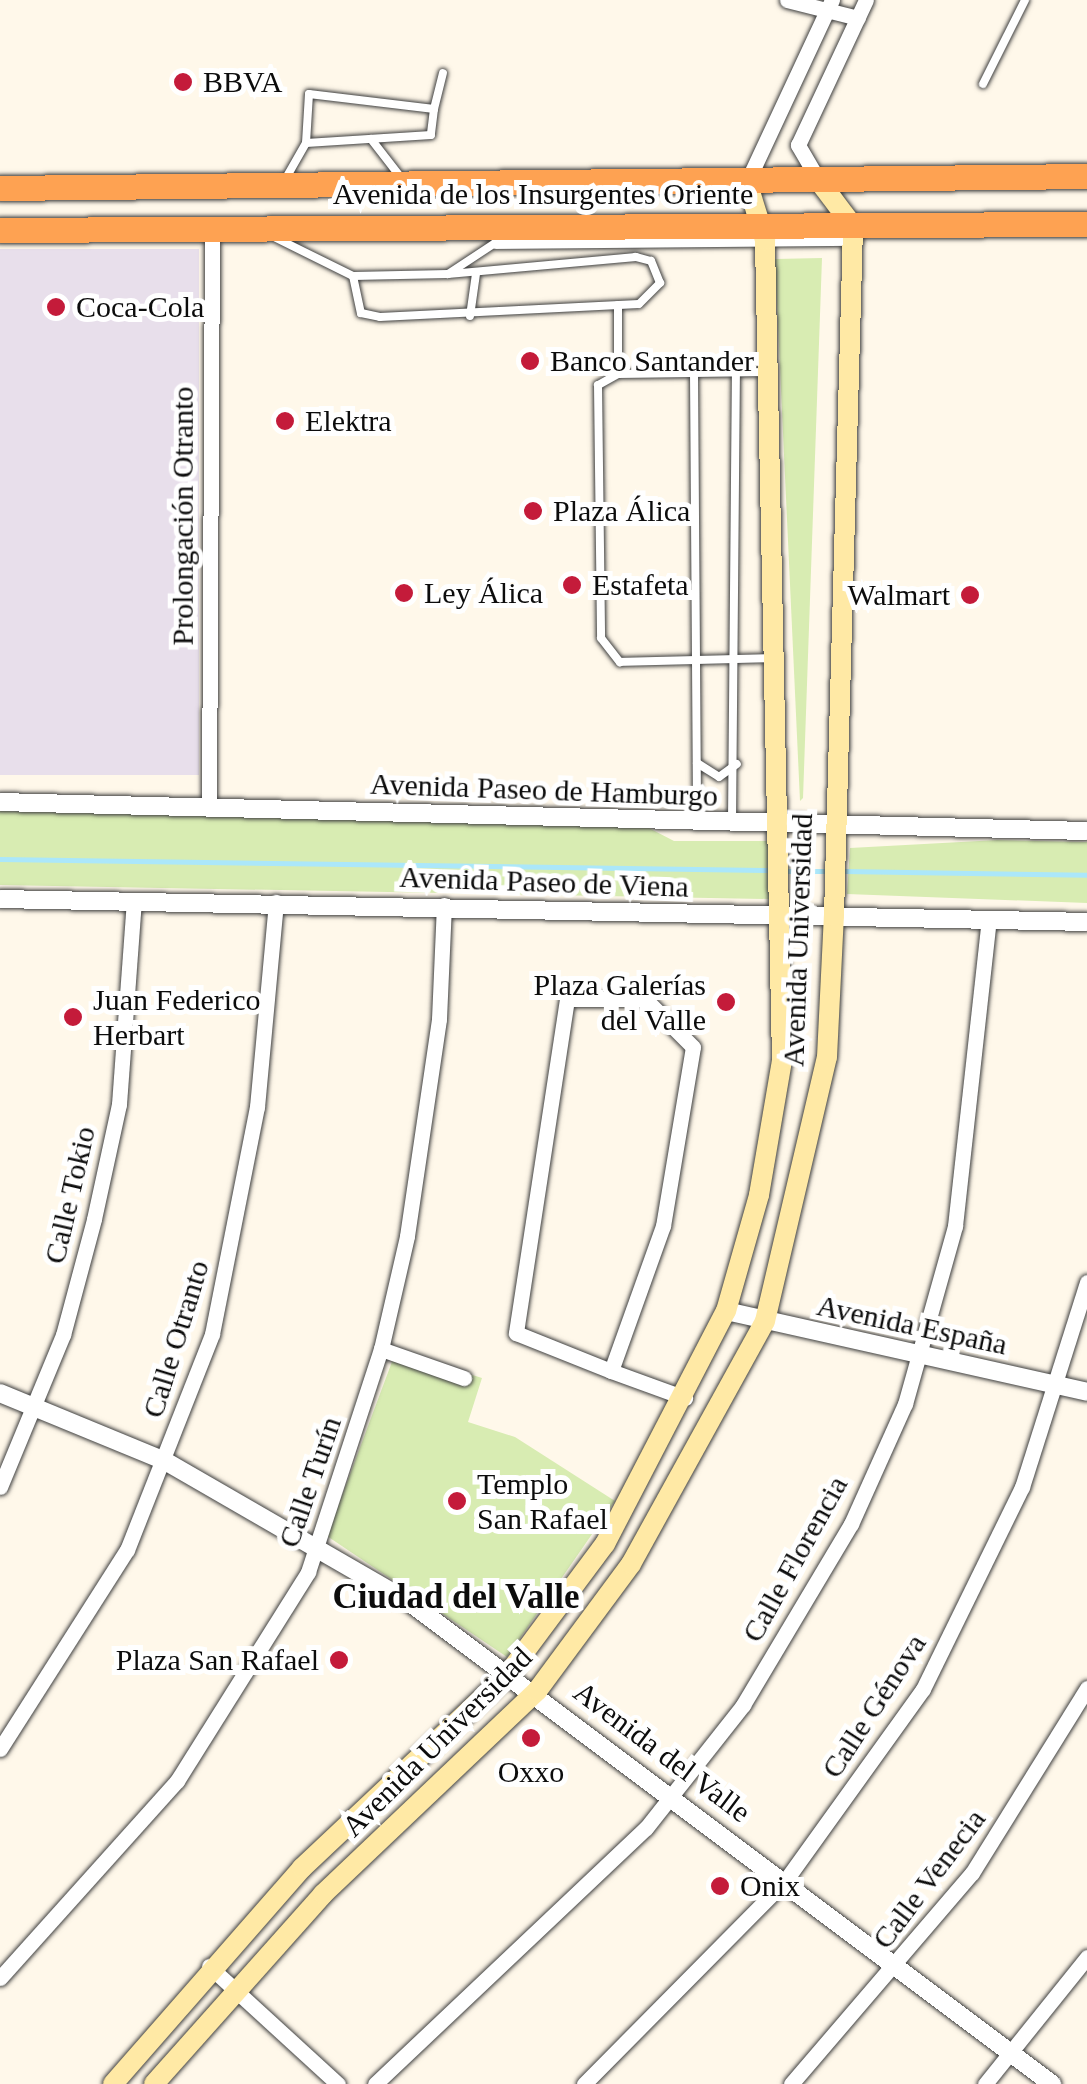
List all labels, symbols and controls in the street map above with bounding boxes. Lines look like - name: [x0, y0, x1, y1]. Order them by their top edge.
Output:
- place label: BBVA: [203, 64, 282, 100]
- marker: BBVA: [172, 71, 194, 93]
- street label: Avenida de los Insurgentes Oriente: [333, 176, 753, 212]
- place label: Coca-Cola: [76, 289, 204, 325]
- marker: Coca-Cola: [45, 296, 67, 318]
- place label: Banco Santander: [550, 343, 754, 379]
- marker: Banco Santander: [519, 350, 541, 372]
- street label: Prolongación Otranto: [165, 386, 201, 646]
- place label: Elektra: [305, 403, 392, 439]
- marker: Elektra: [274, 410, 296, 432]
- place label: Plaza Álica: [553, 493, 690, 529]
- marker: Plaza Álica: [522, 500, 544, 522]
- place label: Estafeta: [592, 567, 689, 603]
- marker: Estafeta: [561, 574, 583, 596]
- place label: Ley Álica: [424, 575, 543, 611]
- place label: Walmart: [847, 577, 950, 613]
- marker: Ley Álica: [393, 582, 415, 604]
- marker: Walmart: [959, 584, 981, 606]
- street label: Avenida Paseo de Hamburgo: [369, 766, 719, 814]
- street label: Avenida Universidad: [776, 813, 820, 1067]
- street label: Avenida Paseo de Viena: [398, 859, 690, 905]
- place label: Plaza Galerías del Valle: [534, 967, 706, 1038]
- place label: Juan Federico Herbart: [93, 982, 260, 1052]
- marker: Plaza Galerías del Valle: [715, 991, 737, 1013]
- marker: Juan Federico Herbart: [62, 1006, 84, 1028]
- street label: Calle Tokio: [37, 1123, 103, 1267]
- street label: Calle Otranto: [135, 1256, 217, 1422]
- street label: Avenida España: [814, 1287, 1010, 1363]
- street label: Calle Turín: [271, 1412, 349, 1552]
- place label: Templo San Rafael: [477, 1466, 608, 1536]
- street label: Calle Florencia: [735, 1470, 855, 1648]
- marker: Templo San Rafael: [446, 1490, 468, 1512]
- district label: Ciudad del Valle: [332, 1576, 580, 1618]
- street label: Calle Génova: [814, 1627, 934, 1785]
- street label: Avenida Universidad: [335, 1640, 539, 1844]
- place label: Plaza San Rafael: [116, 1642, 319, 1678]
- marker: Plaza San Rafael: [328, 1649, 350, 1671]
- street label: Avenida del Valle: [566, 1674, 758, 1830]
- marker: Oxxo: [520, 1727, 542, 1749]
- place label: Oxxo: [498, 1754, 564, 1790]
- street label: Calle Venecia: [865, 1802, 993, 1956]
- place label: Onix: [740, 1868, 800, 1904]
- marker: Onix: [709, 1875, 731, 1897]

